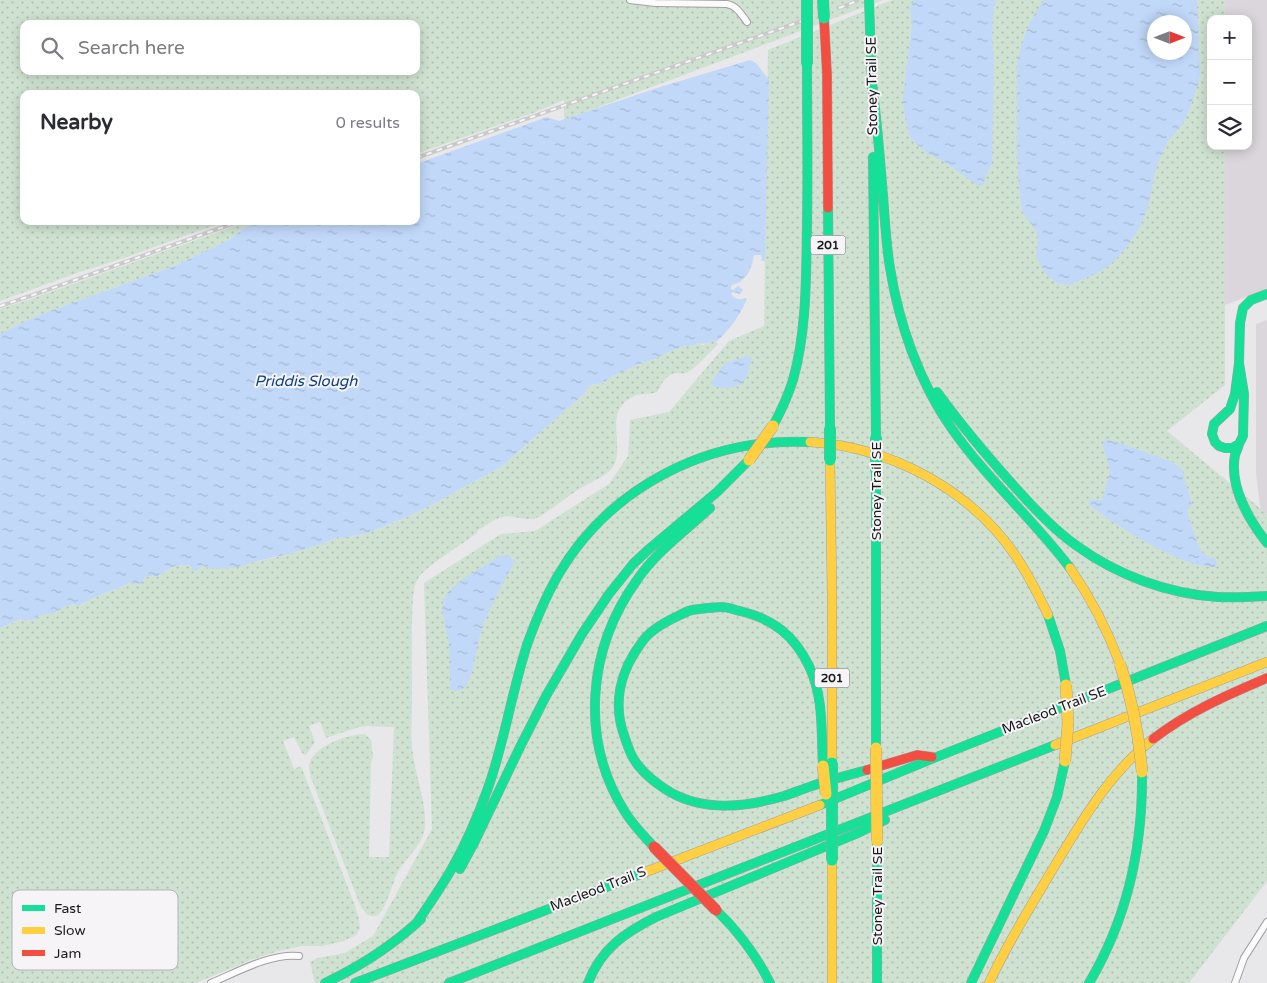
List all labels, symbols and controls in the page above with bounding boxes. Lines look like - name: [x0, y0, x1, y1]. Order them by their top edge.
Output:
- north arrow: [1147, 15, 1192, 60]
- map controls: [1207, 15, 1252, 150]
- button: +: [1207, 15, 1252, 60]
- search box: [20, 20, 420, 75]
- icon: search: [38, 34, 66, 62]
- street label: Stoney Trail SE: [863, 36, 881, 135]
- text: Search here: [78, 37, 185, 59]
- button: −: [1207, 60, 1252, 105]
- button: layers: [1207, 105, 1252, 150]
- text: Nearby: [40, 110, 113, 135]
- text: 0 results: [336, 113, 400, 133]
- road number: 201: [810, 236, 846, 254]
- water label: Priddis Slough: [255, 372, 358, 390]
- street label: Stoney Trail SE: [868, 442, 885, 540]
- road number: 201: [814, 668, 850, 688]
- street label: Macleod Trail SE: [999, 682, 1109, 738]
- street label: Stoney Trail SE: [869, 847, 886, 945]
- street label: Macleod Trail S: [548, 863, 649, 915]
- legend: [12, 890, 178, 970]
- text: Fast: [54, 900, 82, 917]
- text: Slow: [54, 922, 86, 939]
- text: Jam: [54, 945, 81, 962]

